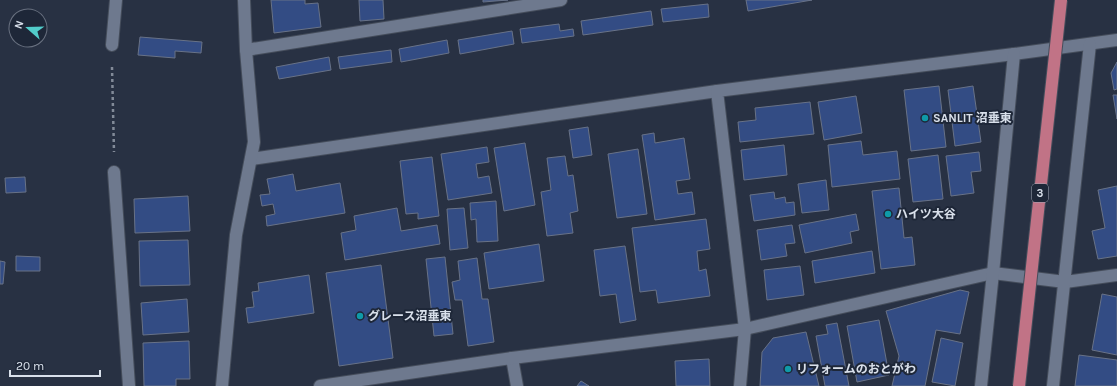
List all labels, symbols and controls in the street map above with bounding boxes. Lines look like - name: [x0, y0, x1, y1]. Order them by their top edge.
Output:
- north arrow: [8, 8, 48, 48]
- text: N: [12, 19, 27, 31]
- place label: SANLIT 沼垂東: [933, 111, 1012, 125]
- marker: SANLIT 沼垂東: [920, 113, 930, 123]
- road number: 3: [1032, 184, 1048, 202]
- place label: ハイツ大谷: [896, 207, 956, 221]
- marker: ハイツ大谷: [883, 209, 893, 219]
- place label: グレース沼垂東: [368, 309, 451, 323]
- marker: グレース沼垂東: [355, 311, 365, 321]
- scale bar: [10, 352, 100, 378]
- text: 20 m: [16, 359, 44, 373]
- place label: リフォームのおとがわ: [796, 362, 916, 376]
- marker: リフォームのおとがわ: [783, 364, 793, 374]

